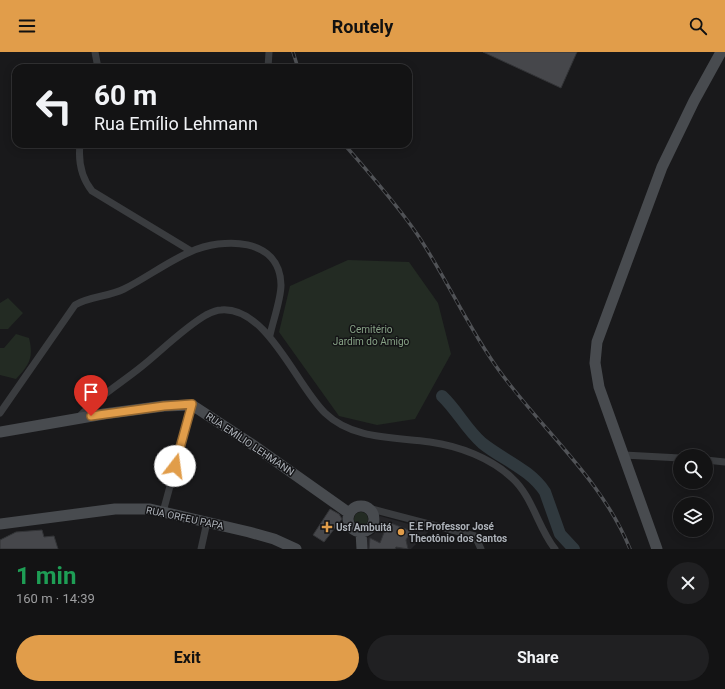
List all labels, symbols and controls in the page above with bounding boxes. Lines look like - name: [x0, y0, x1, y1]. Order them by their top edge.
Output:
- icon: menu: [16, 15, 38, 37]
- icon: search: [687, 15, 709, 37]
- text: Routely: [332, 16, 393, 37]
- text: 60 m: [94, 79, 157, 112]
- icon: left: [28, 80, 80, 132]
- text: Rua Emílio Lehmann: [94, 113, 258, 134]
- park label: Cemitério Jardim do Amigo: [333, 324, 410, 347]
- pin: [74, 375, 108, 416]
- icon: arrive: [80, 381, 102, 403]
- street label: RUA EMÍLIO LEHMANN: [204, 410, 297, 478]
- position arrow: [154, 445, 196, 487]
- map controls: [673, 449, 713, 537]
- button: search: [673, 449, 713, 489]
- button: layers: [673, 497, 713, 537]
- street label: RUA ORFEU PAPA: [145, 504, 225, 532]
- marker: Usf Ambuitá: [321, 521, 333, 533]
- place label: E.E Professor José Theotônio dos Santos: [409, 521, 507, 544]
- place label: Usf Ambuitá: [336, 522, 392, 533]
- marker: E.E Professor José Theotônio dos Santos: [396, 527, 406, 537]
- text: 1 min: [16, 562, 76, 590]
- button: close: [667, 562, 709, 604]
- text: 160 m · 14:39: [16, 591, 95, 606]
- button: Exit: [16, 635, 359, 681]
- button: Share: [367, 635, 709, 681]

